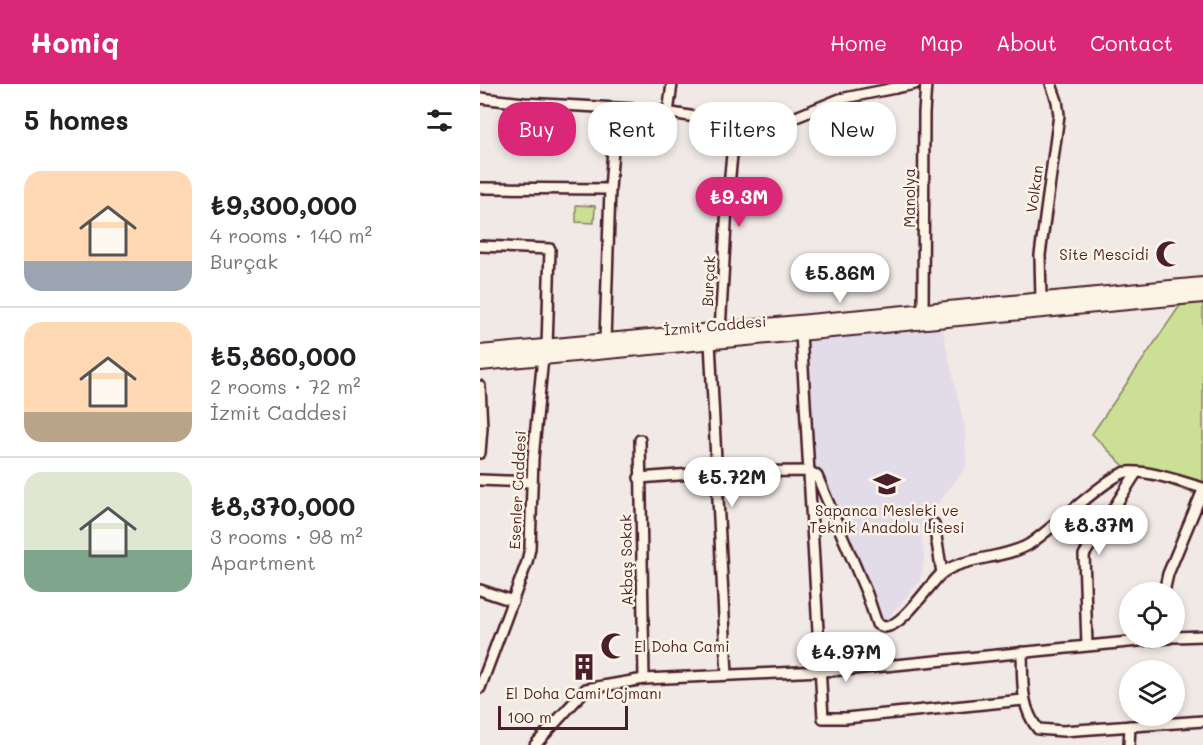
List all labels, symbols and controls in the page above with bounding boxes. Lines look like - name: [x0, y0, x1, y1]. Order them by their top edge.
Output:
- text: Homiq: [30, 24, 119, 60]
- text: Home: [830, 29, 887, 56]
- text: Map: [920, 29, 963, 56]
- text: About: [996, 29, 1057, 56]
- text: Contact: [1090, 29, 1173, 56]
- chip: Buy: [498, 102, 576, 156]
- chip: Rent: [588, 102, 677, 156]
- chip: Filters: [689, 102, 797, 156]
- chip: New: [809, 102, 896, 156]
- text: 5 homes: [24, 103, 129, 137]
- icon: filters: [423, 104, 456, 137]
- street label: Volkan: [1021, 164, 1047, 214]
- street label: Manolya: [899, 168, 919, 228]
- pin: ₺9.3M: [697, 177, 781, 228]
- text: ₺9.3M: [710, 183, 768, 209]
- text: ₺9,300,000: [210, 188, 357, 222]
- icon: home: [72, 195, 144, 267]
- text: 4 rooms · 140 m²: [210, 222, 372, 248]
- mosque icon: Site Mescidi: [1154, 239, 1184, 269]
- place label: Site Mescidi: [1059, 244, 1149, 264]
- text: Burçak: [210, 248, 278, 274]
- pin: ₺5.86M: [791, 253, 889, 304]
- street label: Burçak: [697, 255, 719, 307]
- text: ₺5.86M: [804, 259, 876, 285]
- street label: İzmit Caddesi: [663, 311, 767, 339]
- text: ₺5,860,000: [210, 339, 356, 373]
- icon: home: [72, 346, 144, 418]
- text: 2 rooms · 72 m²: [210, 373, 361, 399]
- text: İzmit Caddesi: [210, 399, 347, 425]
- street label: Esenler Caddesi: [504, 430, 530, 550]
- pin: ₺5.72M: [683, 457, 781, 508]
- text: ₺5.72M: [698, 463, 766, 489]
- school or university icon: Sapanca Mesleki ve Teknik Anadolu Lisesi: [872, 469, 902, 499]
- text: ₺8,370,000: [210, 489, 355, 523]
- icon: home: [72, 496, 144, 568]
- place label: Sapanca Mesleki ve Teknik Anadolu Lisesi: [809, 500, 965, 537]
- pin: ₺8.37M: [1050, 505, 1148, 556]
- text: ₺8.37M: [1064, 511, 1134, 537]
- street label: Akbaş Sokak: [615, 514, 637, 606]
- text: 3 rooms · 98 m²: [210, 523, 363, 549]
- text: Apartment: [210, 549, 316, 575]
- map controls: [1119, 582, 1185, 726]
- button: locate: [1119, 582, 1185, 648]
- mosque icon: El Doha Cami: [599, 631, 629, 661]
- pin: ₺4.97M: [797, 632, 895, 683]
- place label: El Doha Cami: [634, 636, 730, 656]
- text: ₺4.97M: [811, 638, 881, 664]
- building icon: El Doha Cami Lojmanı: [569, 652, 599, 682]
- button: layers: [1119, 660, 1185, 726]
- place label: El Doha Cami Lojmanı: [506, 683, 662, 703]
- scale bar: [498, 703, 628, 730]
- text: 100 m: [507, 706, 552, 727]

